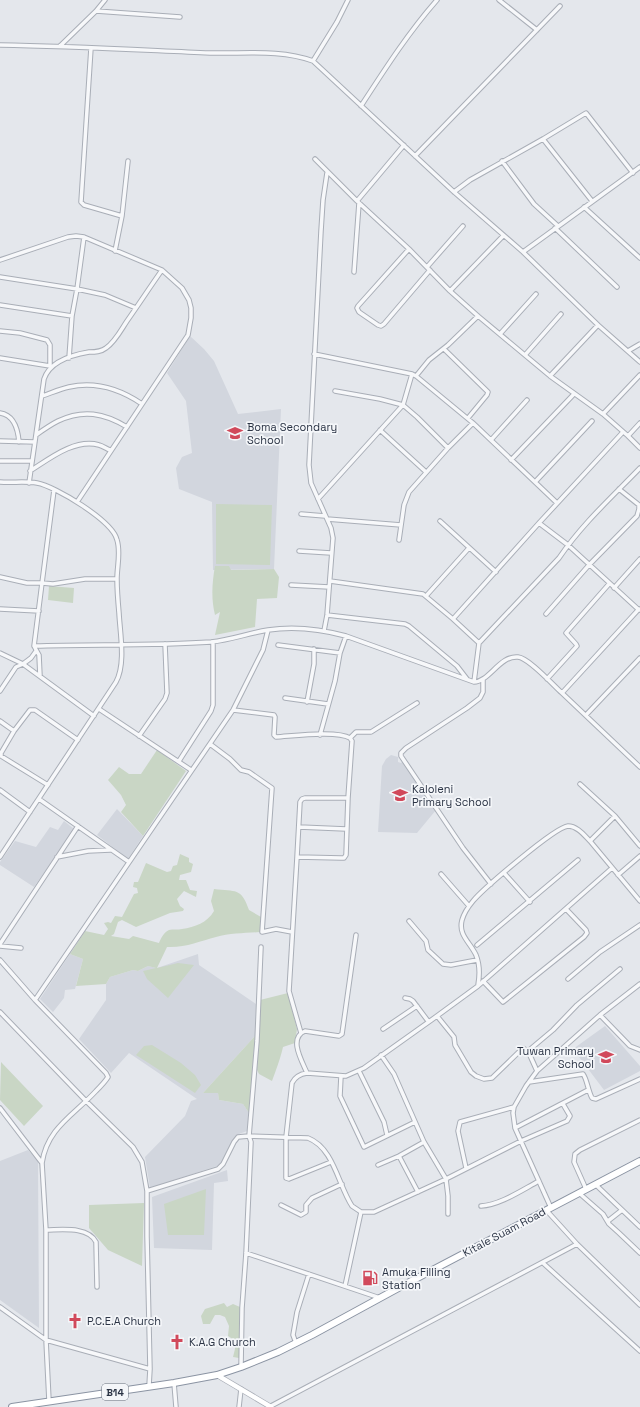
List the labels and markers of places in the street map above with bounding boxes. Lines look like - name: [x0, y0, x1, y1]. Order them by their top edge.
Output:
- place label: Boma Secondary School: [247, 420, 337, 447]
- school or university icon: Boma Secondary School: [226, 424, 244, 442]
- place label: Kaloleni Primary School: [412, 782, 491, 809]
- school or university icon: Kaloleni Primary School: [391, 786, 409, 804]
- place label: Tuwan Primary School: [517, 1044, 594, 1071]
- school or university icon: Tuwan Primary School: [597, 1048, 615, 1066]
- place label: Amuka Filling Station: [382, 1265, 451, 1292]
- fuel station icon: Amuka Filling Station: [361, 1269, 379, 1287]
- church icon: P.C.E.A Church: [66, 1312, 84, 1330]
- place label: P.C.E.A Church: [87, 1314, 161, 1328]
- church icon: K.A.G Church: [168, 1333, 186, 1351]
- place label: K.A.G Church: [189, 1335, 256, 1349]

